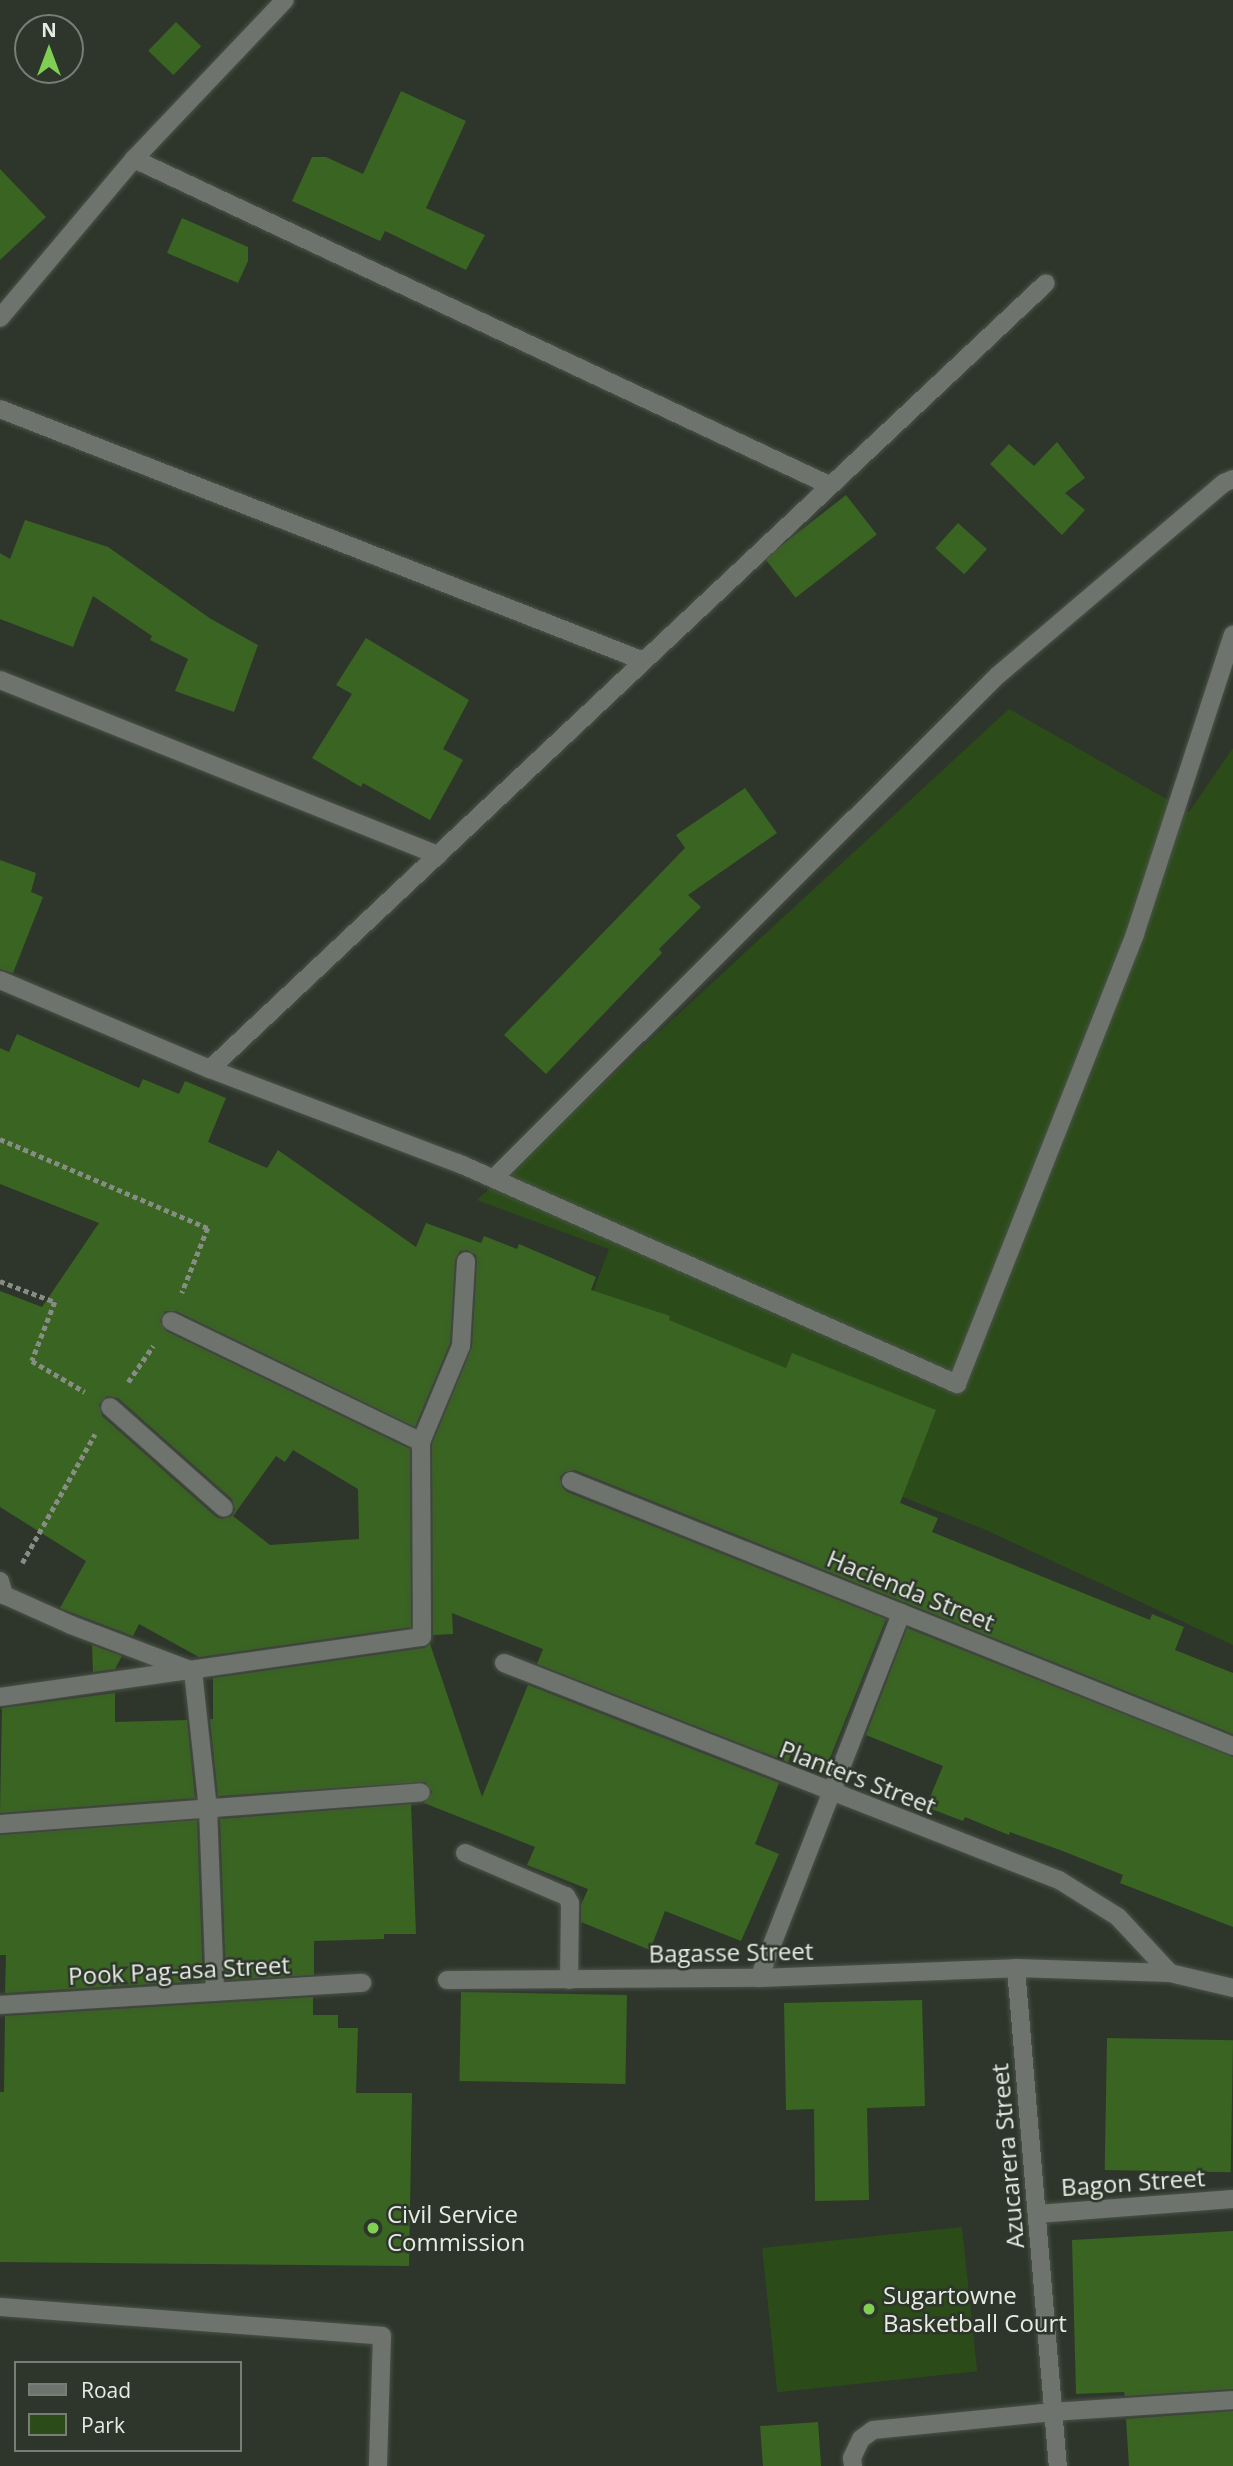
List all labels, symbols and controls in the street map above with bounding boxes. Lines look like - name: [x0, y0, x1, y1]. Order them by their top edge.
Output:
- north arrow: [14, 14, 84, 84]
- text: N: [41, 17, 57, 43]
- street label: Hacienda Street: [823, 1543, 999, 1637]
- street label: Planters Street: [776, 1734, 940, 1820]
- street label: Bagasse Street: [648, 1936, 814, 1968]
- street label: Pook Pag-asa Street: [67, 1950, 291, 1990]
- street label: Azucarera Street: [985, 2062, 1029, 2250]
- street label: Bagon Street: [1060, 2163, 1206, 2201]
- place label: Civil Service Commission: [387, 2200, 525, 2256]
- marker: Civil Service Commission: [365, 2220, 381, 2236]
- place label: Sugartowne Basketball Court: [883, 2281, 1067, 2337]
- marker: Sugartowne Basketball Court: [861, 2301, 877, 2317]
- legend: [14, 2361, 242, 2452]
- text: Road: [81, 2376, 131, 2404]
- text: Park: [81, 2411, 125, 2439]

